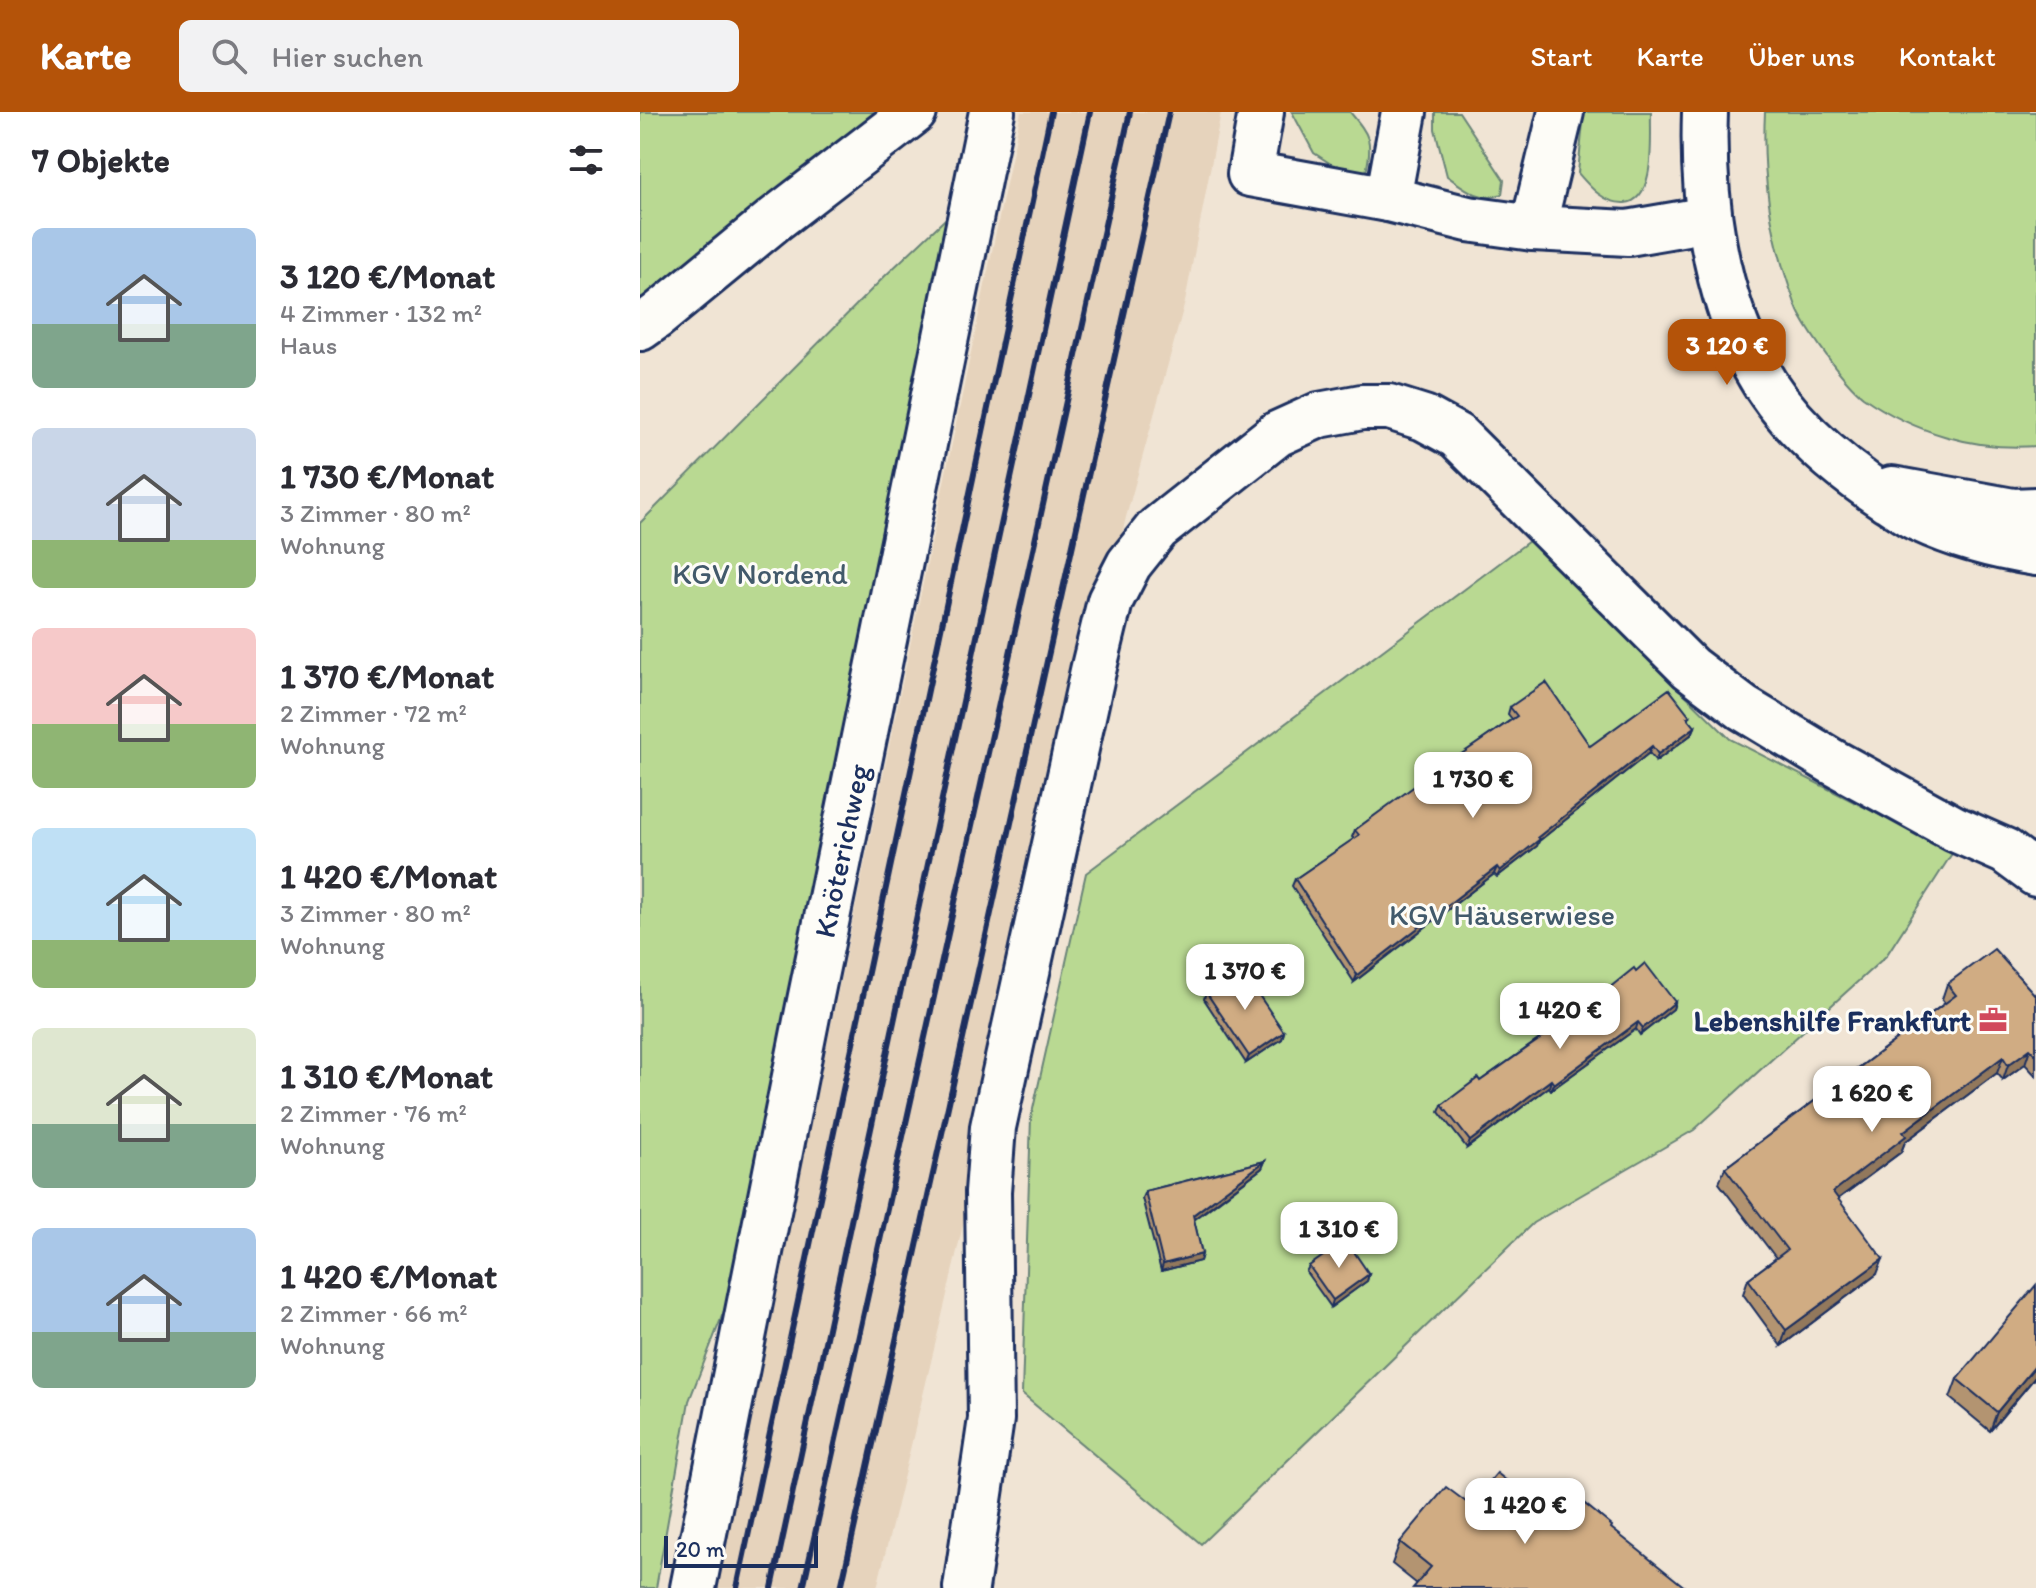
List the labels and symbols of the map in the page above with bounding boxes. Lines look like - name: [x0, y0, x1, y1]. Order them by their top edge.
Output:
- pin: 3 120 €: [1653, 319, 1801, 387]
- park label: KGV Nordend: [672, 555, 848, 592]
- pin: 1 730 €: [1399, 752, 1547, 820]
- street label: Knöterichweg: [805, 760, 877, 941]
- park label: KGV Häuserwiese: [1389, 896, 1615, 933]
- pin: 1 370 €: [1171, 944, 1319, 1012]
- pin: 1 420 €: [1486, 983, 1634, 1051]
- place label: Lebenshilfe Frankfurt: [1694, 1002, 1971, 1039]
- office icon: Lebenshilfe Frankfurt: [1978, 1005, 2008, 1035]
- pin: 1 620 €: [1798, 1066, 1946, 1134]
- pin: 1 310 €: [1265, 1202, 1413, 1270]
- pin: 1 420 €: [1451, 1478, 1599, 1546]
- scale bar: [664, 1532, 818, 1568]

